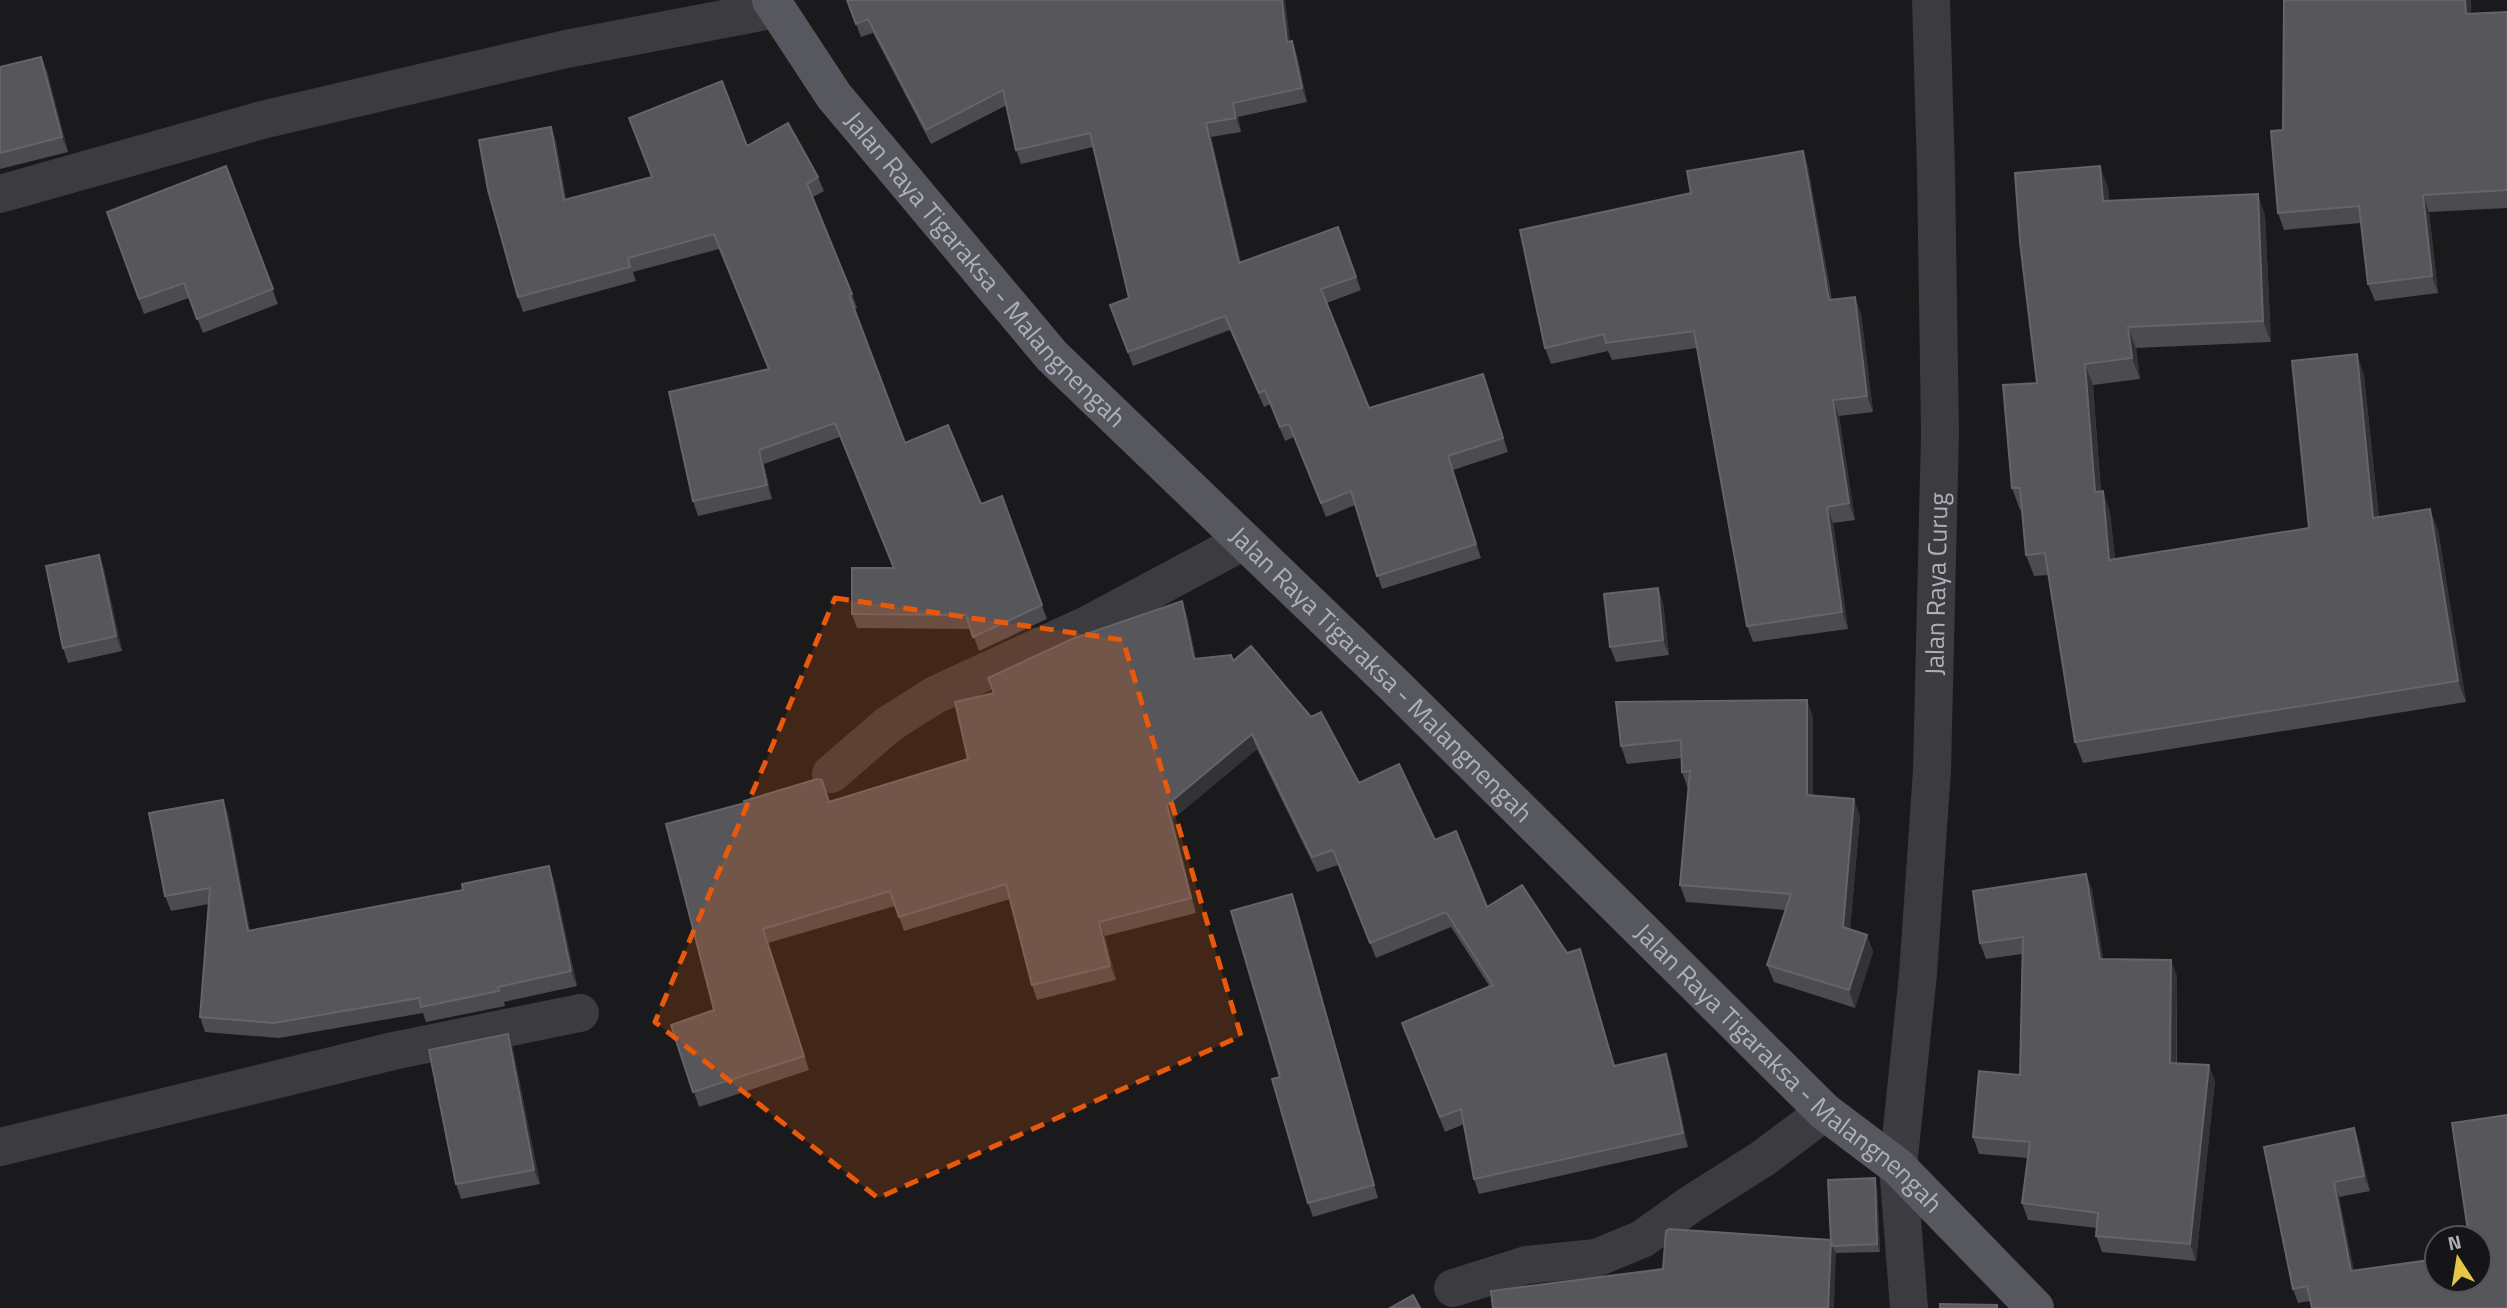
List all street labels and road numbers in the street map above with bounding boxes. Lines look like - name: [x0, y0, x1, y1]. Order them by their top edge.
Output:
- street label: Jalan Raya Tigaraksa - Malangnengah: [836, 102, 1135, 436]
- street label: Jalan Raya Curug: [1914, 492, 1958, 676]
- street label: Jalan Raya Tigaraksa - Malangnengah: [1221, 517, 1542, 831]
- street label: Jalan Raya Tigaraksa - Malangnengah: [1626, 914, 1952, 1221]

